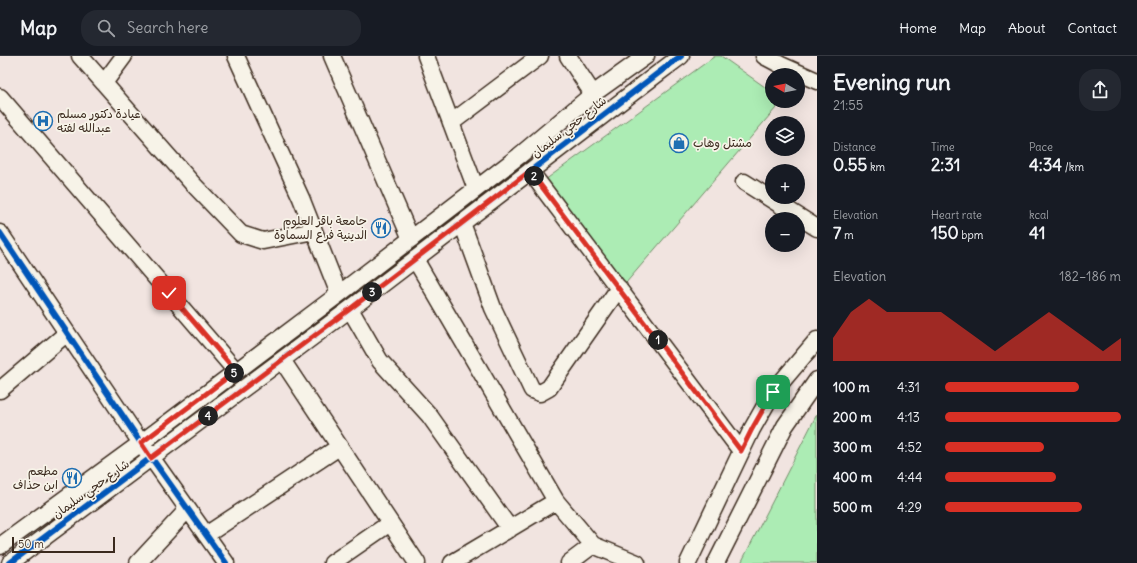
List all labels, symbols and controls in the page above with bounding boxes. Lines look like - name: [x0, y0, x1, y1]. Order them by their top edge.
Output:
- search box: [81, 10, 361, 46]
- text: Map: [20, 16, 57, 40]
- icon: search: [95, 17, 117, 39]
- text: Search here: [127, 18, 208, 37]
- text: Home: [899, 19, 937, 37]
- text: Map: [959, 19, 986, 37]
- text: About: [1008, 19, 1046, 37]
- text: Contact: [1068, 19, 1117, 37]
- north arrow: [765, 68, 805, 108]
- map controls: [765, 68, 805, 252]
- text: Evening run: [833, 68, 951, 96]
- button: share: [1079, 69, 1121, 111]
- street label: شارع حجي سليمان: [528, 93, 612, 164]
- text: 21:55: [833, 97, 863, 114]
- place label: عيادة دكتور مسلم عبدالله لفته: [57, 106, 141, 136]
- hospital icon: عيادة دكتور مسلم عبدالله لفته: [32, 110, 54, 132]
- button: layers: [765, 116, 805, 156]
- shop icon: مشتل وهاب: [668, 132, 690, 154]
- place label: مشتل وهاب: [693, 135, 752, 151]
- text: Distance: [833, 140, 876, 154]
- text: Time: [931, 140, 955, 154]
- text: Pace: [1029, 140, 1053, 154]
- text: 0.55: [833, 154, 867, 176]
- text: 2:31: [931, 154, 960, 176]
- text: 4:34: [1029, 154, 1062, 176]
- text: km: [867, 160, 885, 174]
- text: /km: [1062, 160, 1084, 174]
- button: +: [765, 164, 805, 204]
- pin: 2: [524, 166, 544, 186]
- text: 2: [531, 169, 537, 183]
- text: Elevation: [833, 208, 878, 222]
- text: Heart rate: [931, 208, 982, 222]
- text: kcal: [1029, 208, 1049, 222]
- button: −: [765, 212, 805, 252]
- place label: جامعة باقر العلوم الدينية فرع السماوة: [274, 213, 367, 244]
- restaurant icon: جامعة باقر العلوم الدينية فرع السماوة: [370, 217, 392, 239]
- text: 7: [833, 222, 841, 244]
- text: 150: [931, 222, 959, 244]
- text: 41: [1029, 222, 1045, 244]
- text: m: [841, 228, 854, 242]
- text: bpm: [959, 228, 983, 242]
- text: Elevation: [833, 268, 886, 285]
- text: 182–186 m: [1059, 268, 1121, 285]
- pin: [152, 276, 186, 310]
- icon: check: [158, 282, 180, 304]
- pin: 3: [362, 282, 382, 302]
- text: 3: [369, 285, 375, 299]
- pin: 1: [648, 330, 668, 350]
- text: 1: [656, 333, 660, 347]
- pin: 5: [224, 363, 244, 383]
- text: 5: [231, 366, 237, 380]
- pin: [756, 375, 790, 409]
- text: 100 m: [833, 379, 870, 396]
- text: 4:31: [897, 379, 920, 396]
- icon: arrive: [762, 381, 784, 403]
- pin: 4: [198, 406, 218, 426]
- text: 4: [205, 409, 211, 423]
- text: 200 m: [833, 409, 872, 426]
- text: 4:13: [897, 409, 920, 426]
- text: 300 m: [833, 439, 872, 456]
- text: 4:52: [897, 439, 922, 456]
- street label: شارع حجي سليمان: [49, 456, 134, 525]
- place label: مطعم ابن حذاف: [13, 463, 58, 493]
- restaurant icon: مطعم ابن حذاف: [61, 467, 83, 489]
- text: 400 m: [833, 469, 872, 486]
- text: 4:44: [897, 469, 922, 486]
- text: 500 m: [833, 499, 872, 516]
- text: 4:29: [897, 499, 922, 516]
- scale bar: [12, 535, 115, 554]
- text: 50 m: [18, 537, 44, 551]

